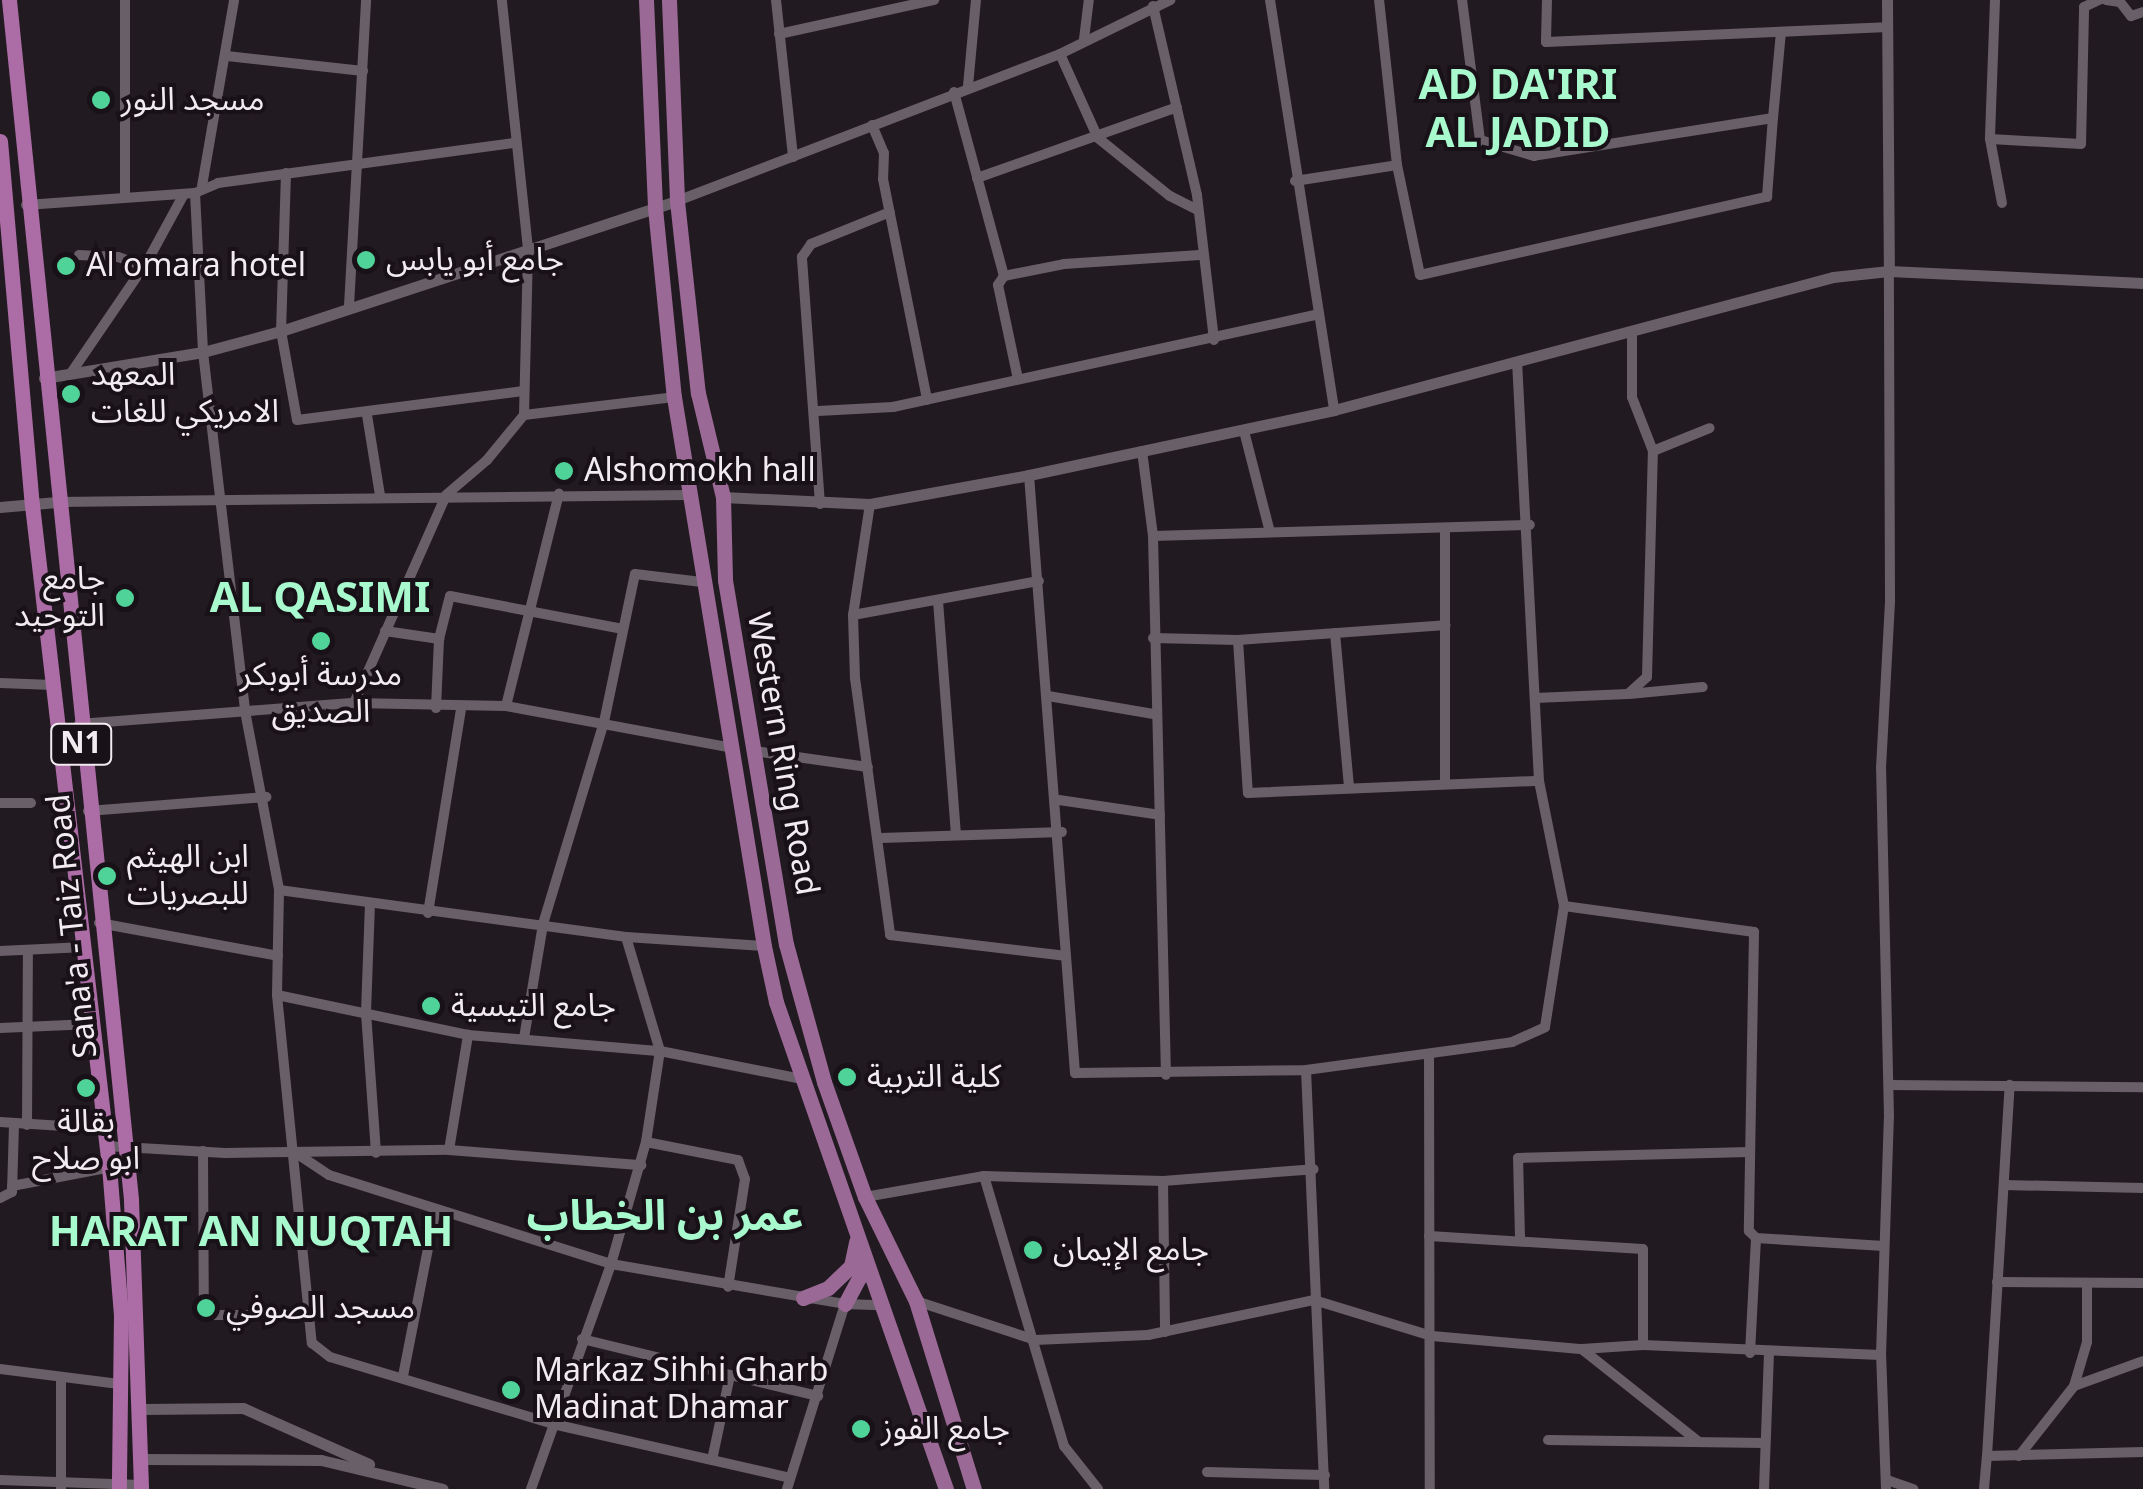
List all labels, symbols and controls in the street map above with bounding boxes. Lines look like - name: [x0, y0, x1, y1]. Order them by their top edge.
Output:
- district label: AD DA'IRI AL JADID: [1407, 61, 1629, 160]
- place label: مسجد النور: [121, 81, 264, 119]
- marker: مسجد النور: [90, 89, 112, 111]
- place label: جامع أبو يابس: [386, 241, 564, 279]
- place label: Al omara hotel: [86, 247, 306, 285]
- marker: جامع أبو يابس: [355, 249, 377, 271]
- marker: Al omara hotel: [55, 255, 77, 277]
- place label: المعهد الامريكي للغات: [91, 357, 279, 432]
- marker: المعهد الامريكي للغات: [60, 383, 82, 405]
- place label: Alshomokh hall: [584, 452, 816, 490]
- marker: Alshomokh hall: [553, 460, 575, 482]
- place label: جامع التوحيد: [14, 561, 105, 636]
- district label: AL QASIMI: [198, 574, 442, 624]
- marker: جامع التوحيد: [114, 587, 136, 609]
- street label: Western Ring Road: [738, 610, 826, 898]
- marker: مدرسة أبوبكر الصديق: [310, 630, 332, 652]
- place label: مدرسة أبوبكر الصديق: [240, 657, 402, 732]
- road number: N1: [48, 719, 114, 769]
- street label: Sana'a - Taiz Road: [40, 792, 106, 1060]
- place label: ابن الهيثم للبصريات: [127, 839, 249, 914]
- marker: ابن الهيثم للبصريات: [96, 865, 118, 887]
- place label: جامع التيسية: [451, 987, 616, 1025]
- marker: جامع التيسية: [420, 995, 442, 1017]
- place label: كلية التربية: [867, 1058, 1001, 1096]
- marker: كلية التربية: [836, 1066, 858, 1088]
- marker: بقالة ابو صلاح: [75, 1077, 97, 1099]
- place label: بقالة ابو صلاح: [32, 1104, 140, 1179]
- district label: عمر بن الخطاب: [526, 1192, 804, 1242]
- district label: HARAT AN NUQTAH: [30, 1208, 472, 1258]
- place label: جامع الإيمان: [1053, 1231, 1209, 1269]
- marker: جامع الإيمان: [1022, 1239, 1044, 1261]
- place label: مسجد الصوفي: [226, 1289, 415, 1327]
- marker: مسجد الصوفي: [195, 1297, 217, 1319]
- place label: Markaz Sihhi Gharb Madinat Dhamar: [534, 1353, 828, 1428]
- marker: Markaz Sihhi Gharb Madinat Dhamar: [498, 1377, 524, 1403]
- place label: جامع الفوز: [881, 1410, 1010, 1448]
- marker: جامع الفوز: [850, 1418, 872, 1440]

